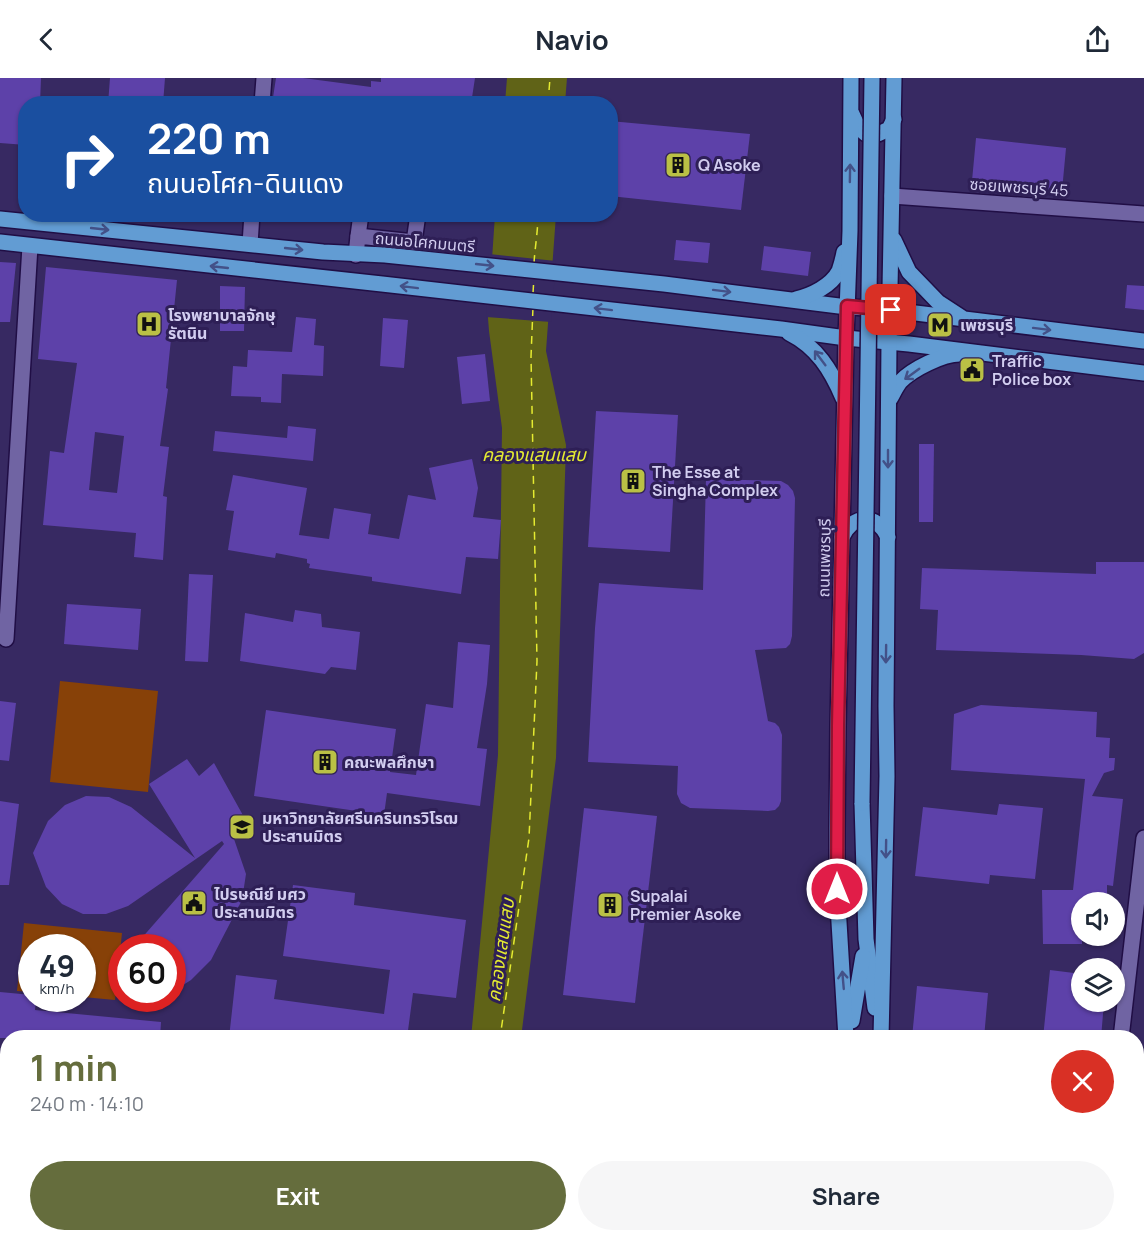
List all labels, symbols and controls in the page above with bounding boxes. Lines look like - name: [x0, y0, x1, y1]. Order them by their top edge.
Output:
- text: Navio: [535, 21, 609, 58]
- icon: back: [30, 23, 63, 56]
- icon: share: [1081, 23, 1114, 56]
- text: 220 m: [147, 109, 271, 167]
- icon: right: [48, 120, 126, 198]
- building icon: Q Asoke: [663, 150, 693, 180]
- place label: Q Asoke: [698, 154, 761, 176]
- one-way arrow: [845, 163, 856, 183]
- text: ถนนอโศก-ดินแดง: [147, 164, 344, 201]
- street label: ซอยเพชรบุรี 45: [969, 173, 1069, 201]
- one-way arrow: [90, 224, 109, 235]
- street label: ถนนอโศกมนตรี: [374, 227, 476, 257]
- one-way arrow: [284, 244, 303, 255]
- one-way arrow: [475, 260, 495, 271]
- one-way arrow: [210, 261, 229, 272]
- one-way arrow: [400, 281, 420, 292]
- pin: [865, 284, 916, 335]
- one-way arrow: [711, 286, 731, 297]
- icon: arrive: [874, 293, 907, 326]
- one-way arrow: [593, 303, 613, 314]
- place label: โรงพยาบาลจักษุ รัตนิน: [168, 304, 276, 344]
- hospital icon: โรงพยาบาลจักษุ รัตนิน: [134, 309, 164, 339]
- metro station icon: เพชรบุรี: [925, 310, 955, 340]
- place label: เพชรบุรี: [960, 314, 1013, 336]
- one-way arrow: [1032, 324, 1052, 335]
- place label: Traffic Police box: [992, 350, 1071, 390]
- one-way arrow: [814, 351, 826, 367]
- public building icon: Traffic Police box: [957, 355, 987, 385]
- one-way arrow: [904, 367, 920, 380]
- water label: คลองแสนแสบ: [482, 442, 587, 466]
- one-way arrow: [882, 449, 894, 469]
- place label: The Esse at Singha Complex: [652, 461, 778, 501]
- building icon: The Esse at Singha Complex: [618, 466, 648, 496]
- street label: ถนนเพชรบุรี: [812, 518, 836, 598]
- one-way arrow: [881, 644, 892, 664]
- building icon: คณะพลศึกษา: [310, 747, 340, 777]
- place label: คณะพลศึกษา: [344, 751, 435, 773]
- place label: มหาวิทยาลัยศรีนครินทรวิโรฒ ประสานมิตร: [262, 807, 458, 847]
- school or university icon: มหาวิทยาลัยศรีนครินทรวิโรฒ ประสานมิตร: [227, 812, 257, 842]
- one-way arrow: [880, 839, 891, 859]
- position arrow: [805, 857, 869, 921]
- place label: ไปรษณีย์ มศว ประสานมิตร: [214, 883, 306, 923]
- place label: Supalai Premier Asoke: [630, 885, 742, 925]
- public building icon: ไปรษณีย์ มศว ประสานมิตร: [179, 888, 209, 918]
- building icon: Supalai Premier Asoke: [595, 890, 625, 920]
- map controls: [1071, 892, 1125, 1012]
- button: sound: [1071, 892, 1125, 946]
- water label: คลองแสนแสบ: [481, 896, 519, 1003]
- speed limit sign: 60: [108, 934, 186, 1012]
- text: 49: [39, 945, 75, 986]
- button: layers: [1071, 958, 1125, 1012]
- one-way arrow: [837, 970, 848, 990]
- text: km/h: [40, 978, 74, 999]
- text: 1 min: [30, 1043, 118, 1092]
- button: close: [1051, 1050, 1114, 1113]
- text: 240 m · 14:10: [30, 1090, 144, 1117]
- button: Exit: [30, 1161, 566, 1230]
- button: Share: [578, 1161, 1114, 1230]

